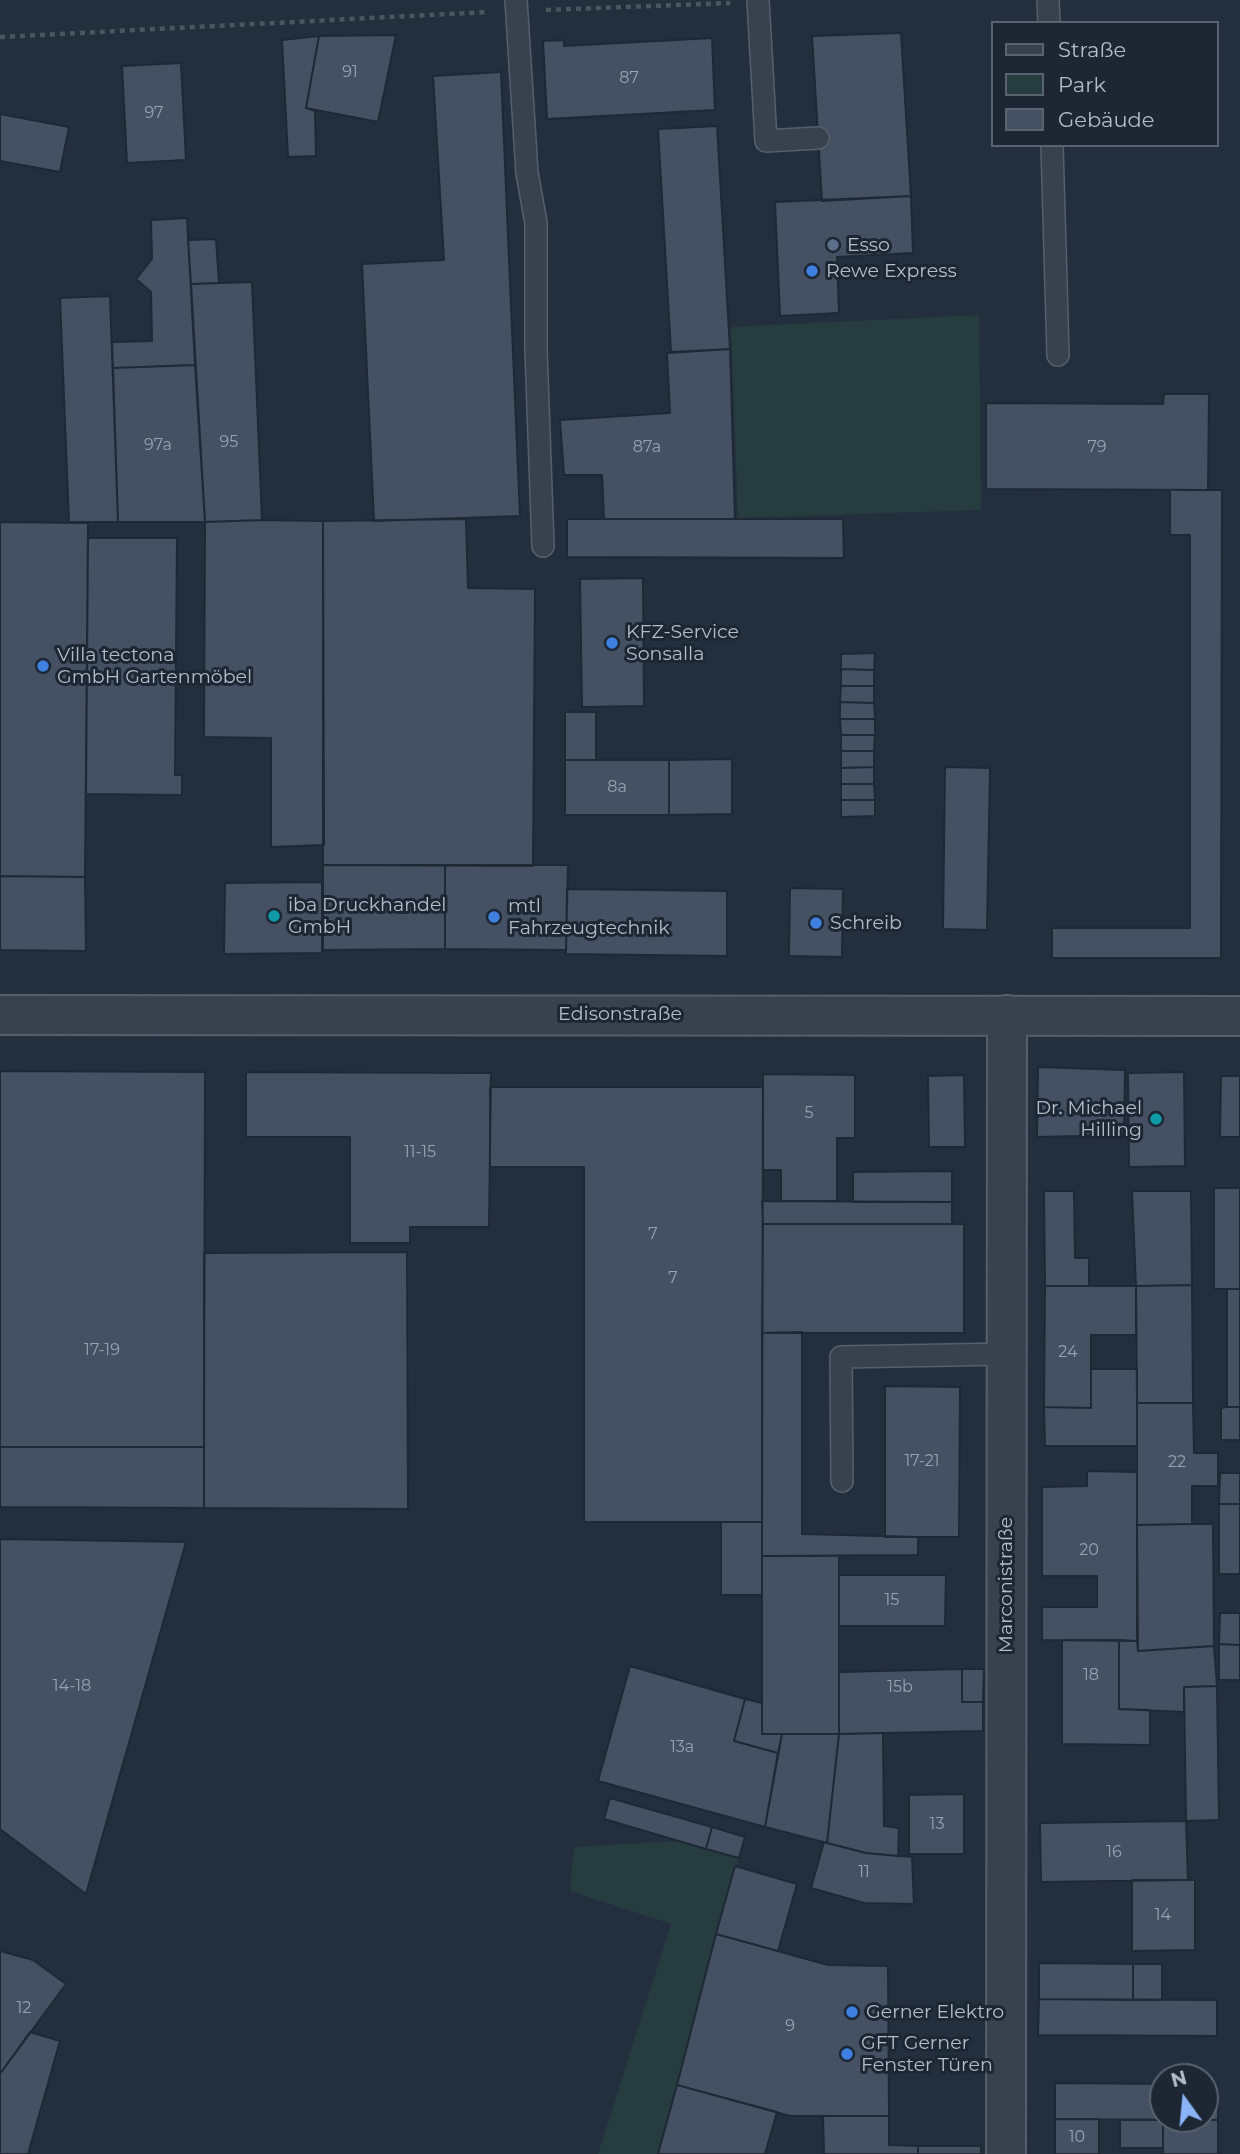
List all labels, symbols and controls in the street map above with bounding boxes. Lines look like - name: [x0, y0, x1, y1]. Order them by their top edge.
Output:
- legend: [992, 21, 1219, 147]
- text: Straße: [1058, 37, 1126, 62]
- house number: 91: [342, 62, 358, 82]
- house number: 87: [619, 68, 639, 88]
- text: Park: [1058, 72, 1106, 97]
- house number: 97: [144, 103, 164, 123]
- text: Gebäude: [1058, 107, 1155, 132]
- place label: Esso: [847, 234, 890, 256]
- marker: Esso: [825, 237, 841, 253]
- place label: Rewe Express: [826, 260, 957, 282]
- marker: Rewe Express: [804, 263, 820, 279]
- house number: 95: [220, 432, 238, 452]
- house number: 97a: [144, 435, 172, 455]
- house number: 87a: [633, 437, 661, 457]
- house number: 79: [1087, 437, 1107, 457]
- place label: KFZ-Service Sonsalla: [626, 621, 739, 665]
- marker: KFZ-Service Sonsalla: [604, 635, 620, 651]
- place label: Villa tectona GmbH Gartenmöbel: [57, 644, 252, 688]
- marker: Villa tectona GmbH Gartenmöbel: [35, 658, 51, 674]
- house number: 8a: [607, 777, 627, 797]
- place label: iba Druckhandel GmbH: [288, 894, 446, 938]
- place label: mtl Fahrzeugtechnik: [508, 895, 670, 939]
- marker: iba Druckhandel GmbH: [266, 908, 282, 924]
- marker: mtl Fahrzeugtechnik: [486, 909, 502, 925]
- place label: Schreib: [830, 912, 902, 934]
- marker: Schreib: [808, 915, 824, 931]
- street label: Edisonstraße: [558, 1003, 682, 1025]
- place label: Dr. Michael Hilling: [1035, 1097, 1142, 1141]
- house number: 5: [804, 1103, 814, 1123]
- marker: Dr. Michael Hilling: [1148, 1111, 1164, 1127]
- house number: 11-15: [404, 1142, 436, 1162]
- house number: 7: [648, 1224, 658, 1244]
- house number: 7: [668, 1268, 678, 1288]
- house number: 17-19: [84, 1340, 120, 1360]
- house number: 24: [1058, 1342, 1078, 1362]
- house number: 17-21: [904, 1451, 940, 1471]
- house number: 22: [1168, 1452, 1186, 1472]
- street label: Marconistraße: [995, 1517, 1017, 1653]
- house number: 20: [1079, 1540, 1099, 1560]
- house number: 15: [885, 1590, 899, 1610]
- house number: 18: [1083, 1665, 1099, 1685]
- house number: 14-18: [53, 1676, 91, 1696]
- house number: 15b: [887, 1677, 913, 1697]
- house number: 13a: [670, 1737, 694, 1757]
- house number: 13: [930, 1814, 944, 1834]
- house number: 16: [1106, 1842, 1122, 1862]
- house number: 11: [858, 1862, 870, 1882]
- house number: 14: [1155, 1905, 1171, 1925]
- house number: 12: [17, 1998, 31, 2018]
- place label: Gerner Elektro: [866, 2001, 1004, 2023]
- marker: Gerner Elektro: [844, 2004, 860, 2020]
- house number: 9: [785, 2016, 795, 2036]
- place label: GFT Gerner Fenster Türen: [861, 2032, 993, 2076]
- marker: GFT Gerner Fenster Türen: [839, 2046, 855, 2062]
- north arrow: [1149, 2063, 1219, 2133]
- text: N: [1169, 2066, 1189, 2092]
- house number: 10: [1069, 2127, 1085, 2147]

